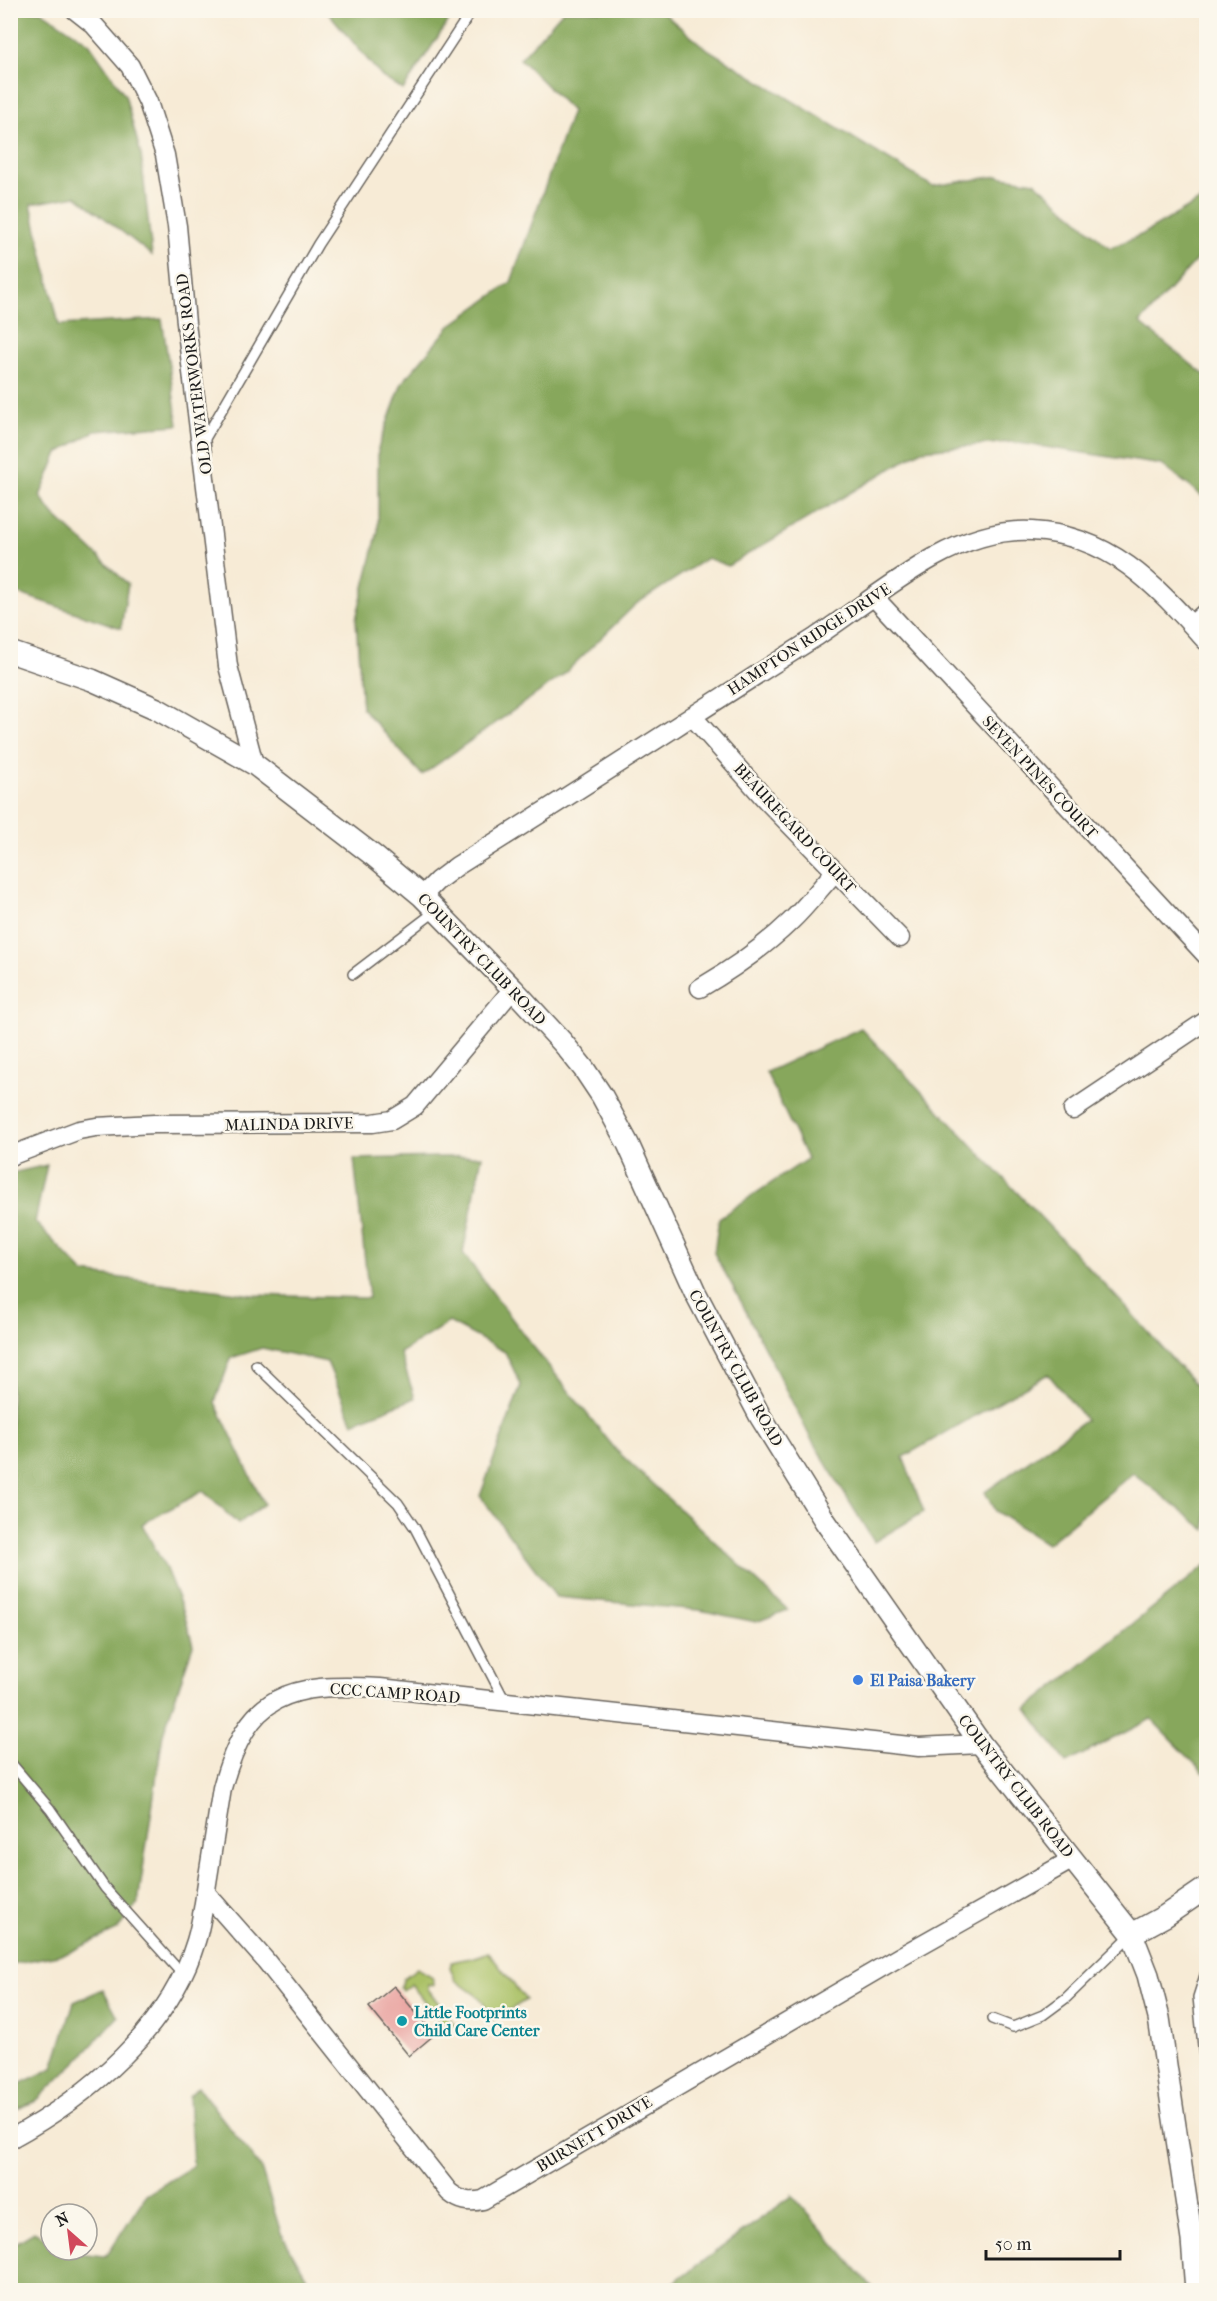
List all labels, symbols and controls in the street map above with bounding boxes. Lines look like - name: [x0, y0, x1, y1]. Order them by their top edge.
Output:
- street label: OLD WATERWORKS ROAD: [172, 272, 216, 476]
- street label: HAMPTON RIDGE DRIVE: [724, 579, 894, 699]
- street label: SEVEN PINES COURT: [978, 712, 1102, 842]
- street label: BEAUREGARD COURT: [730, 759, 860, 897]
- street label: COUNTRY CLUB ROAD: [414, 889, 550, 1029]
- street label: MALINDA DRIVE: [224, 1113, 354, 1135]
- street label: COUNTRY CLUB ROAD: [685, 1286, 787, 1450]
- place label: El Paisa Bakery: [870, 1671, 977, 1691]
- marker: El Paisa Bakery: [851, 1673, 865, 1687]
- street label: CCC CAMP ROAD: [329, 1679, 461, 1707]
- street label: COUNTRY CLUB ROAD: [954, 1711, 1078, 1861]
- place label: Little Footprints Child Care Center: [414, 2003, 541, 2040]
- marker: Little Footprints Child Care Center: [395, 2014, 409, 2028]
- street label: BURNETT DRIVE: [533, 2092, 656, 2176]
- north arrow: [39, 2202, 99, 2262]
- text: N: [52, 2208, 73, 2230]
- scale bar: [986, 2223, 1120, 2261]
- text: 50 m: [995, 2234, 1032, 2255]

